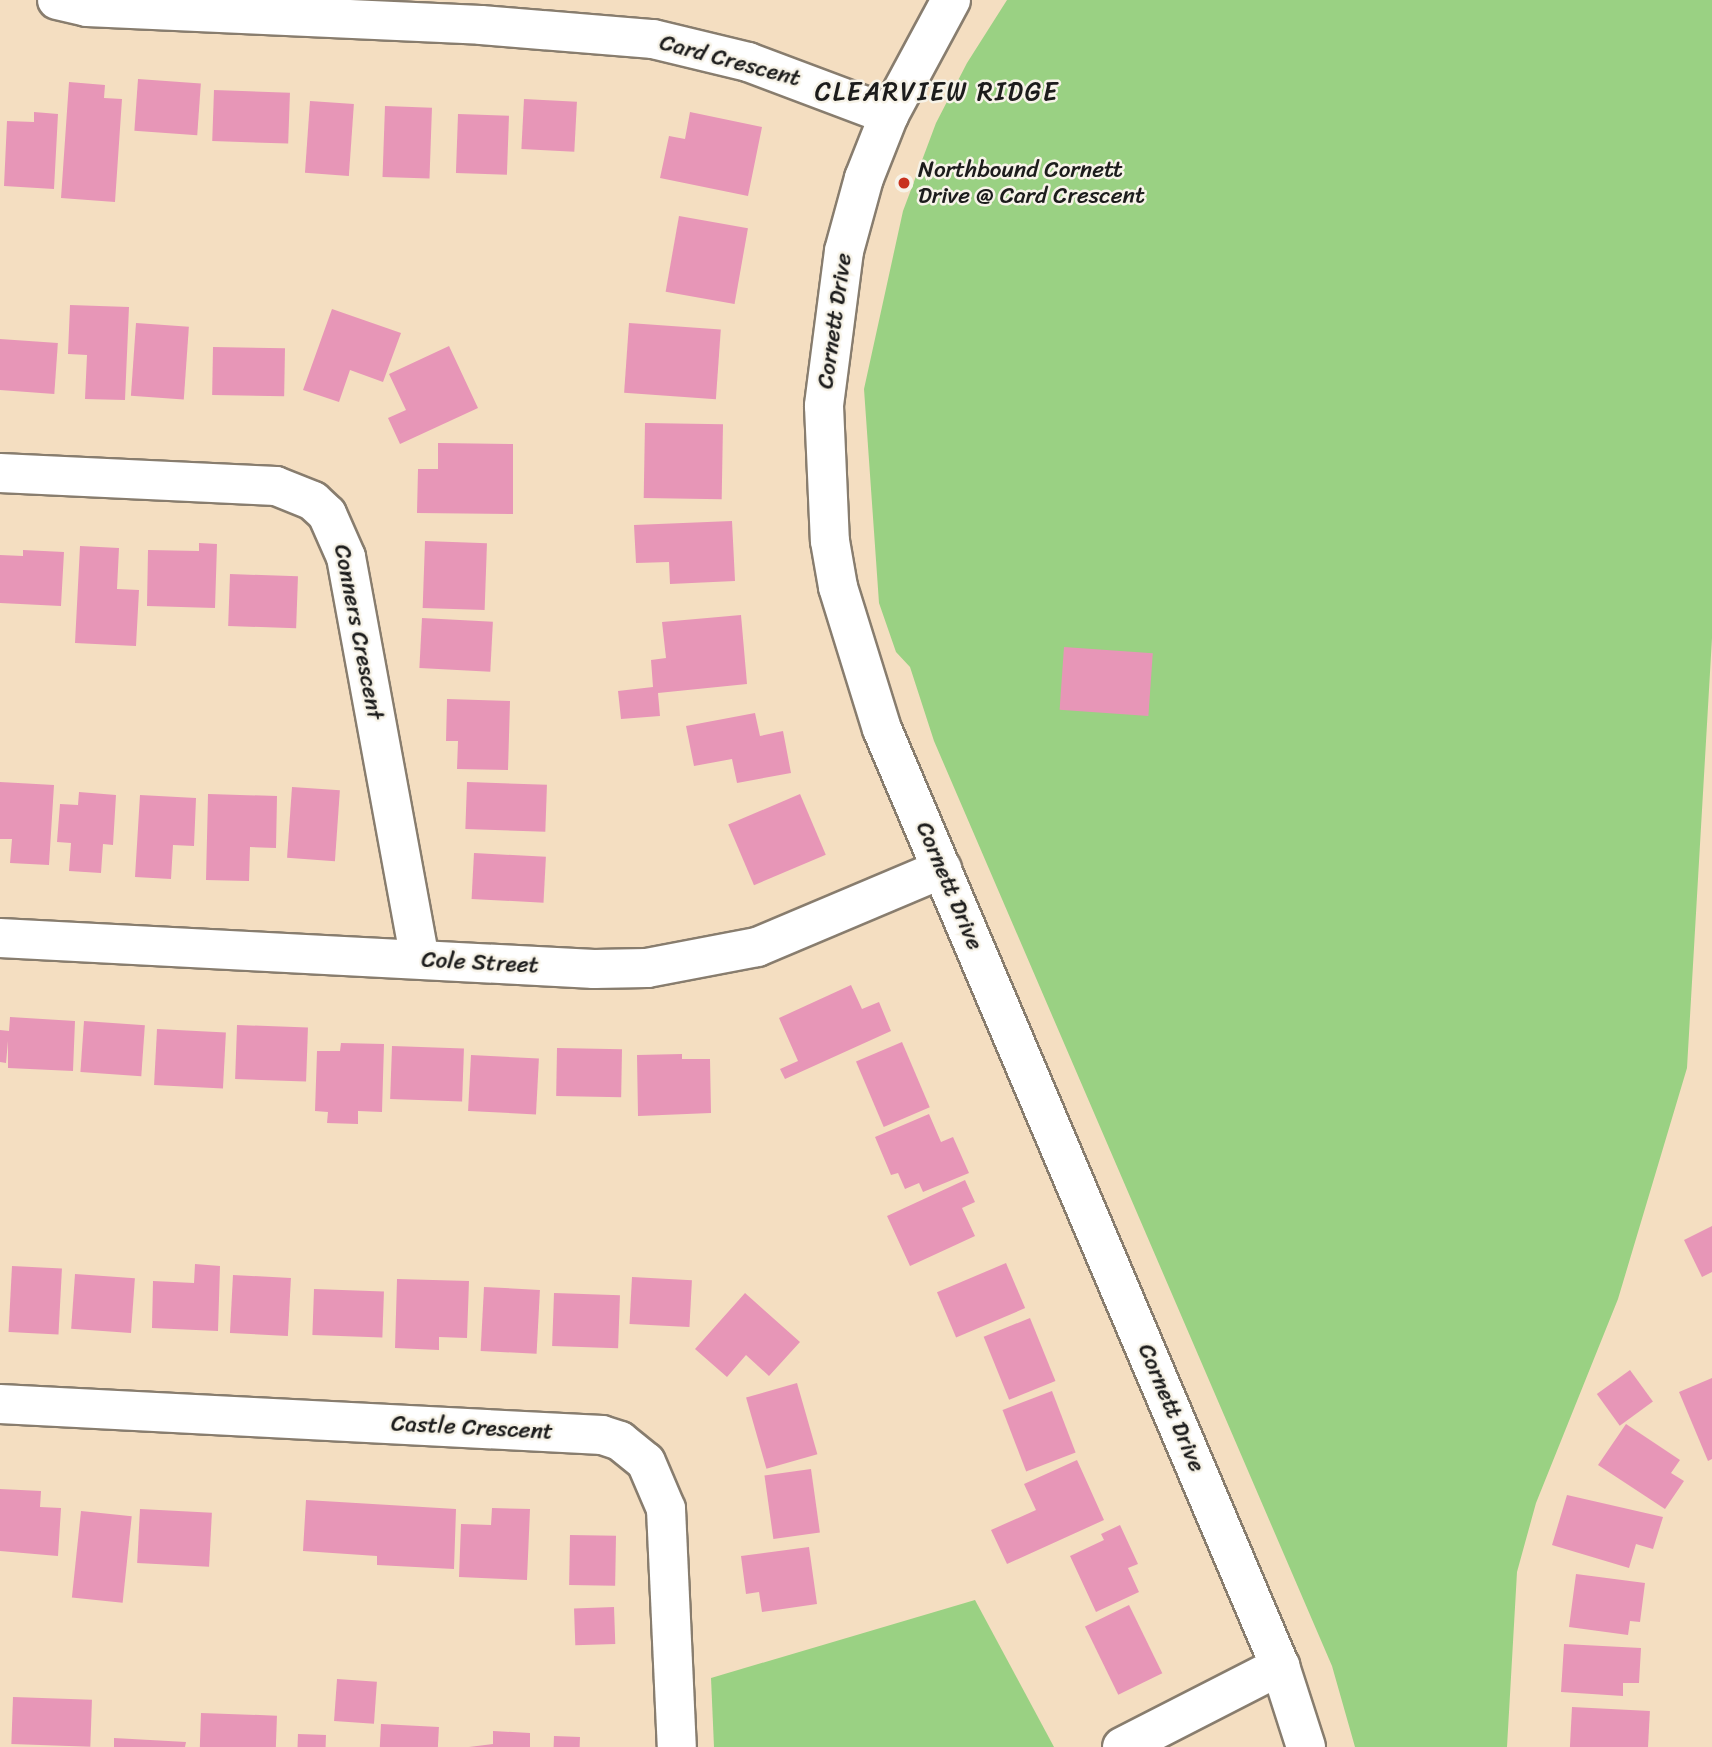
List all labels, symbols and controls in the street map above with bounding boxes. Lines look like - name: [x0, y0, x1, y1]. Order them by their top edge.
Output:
- street label: Card Crescent: [656, 29, 804, 93]
- district label: CLEARVIEW RIDGE: [818, 76, 1056, 108]
- place label: Northbound Cornett Drive @ Card Crescent: [918, 156, 1145, 210]
- marker: Northbound Cornett Drive @ Card Crescent: [896, 175, 912, 191]
- street label: Cornett Drive: [812, 251, 858, 391]
- street label: Conners Crescent: [327, 541, 389, 723]
- street label: Cornett Drive: [910, 818, 988, 954]
- street label: Cole Street: [421, 946, 539, 980]
- street label: Cornett Drive: [1132, 1340, 1210, 1476]
- street label: Castle Crescent: [390, 1410, 554, 1446]

